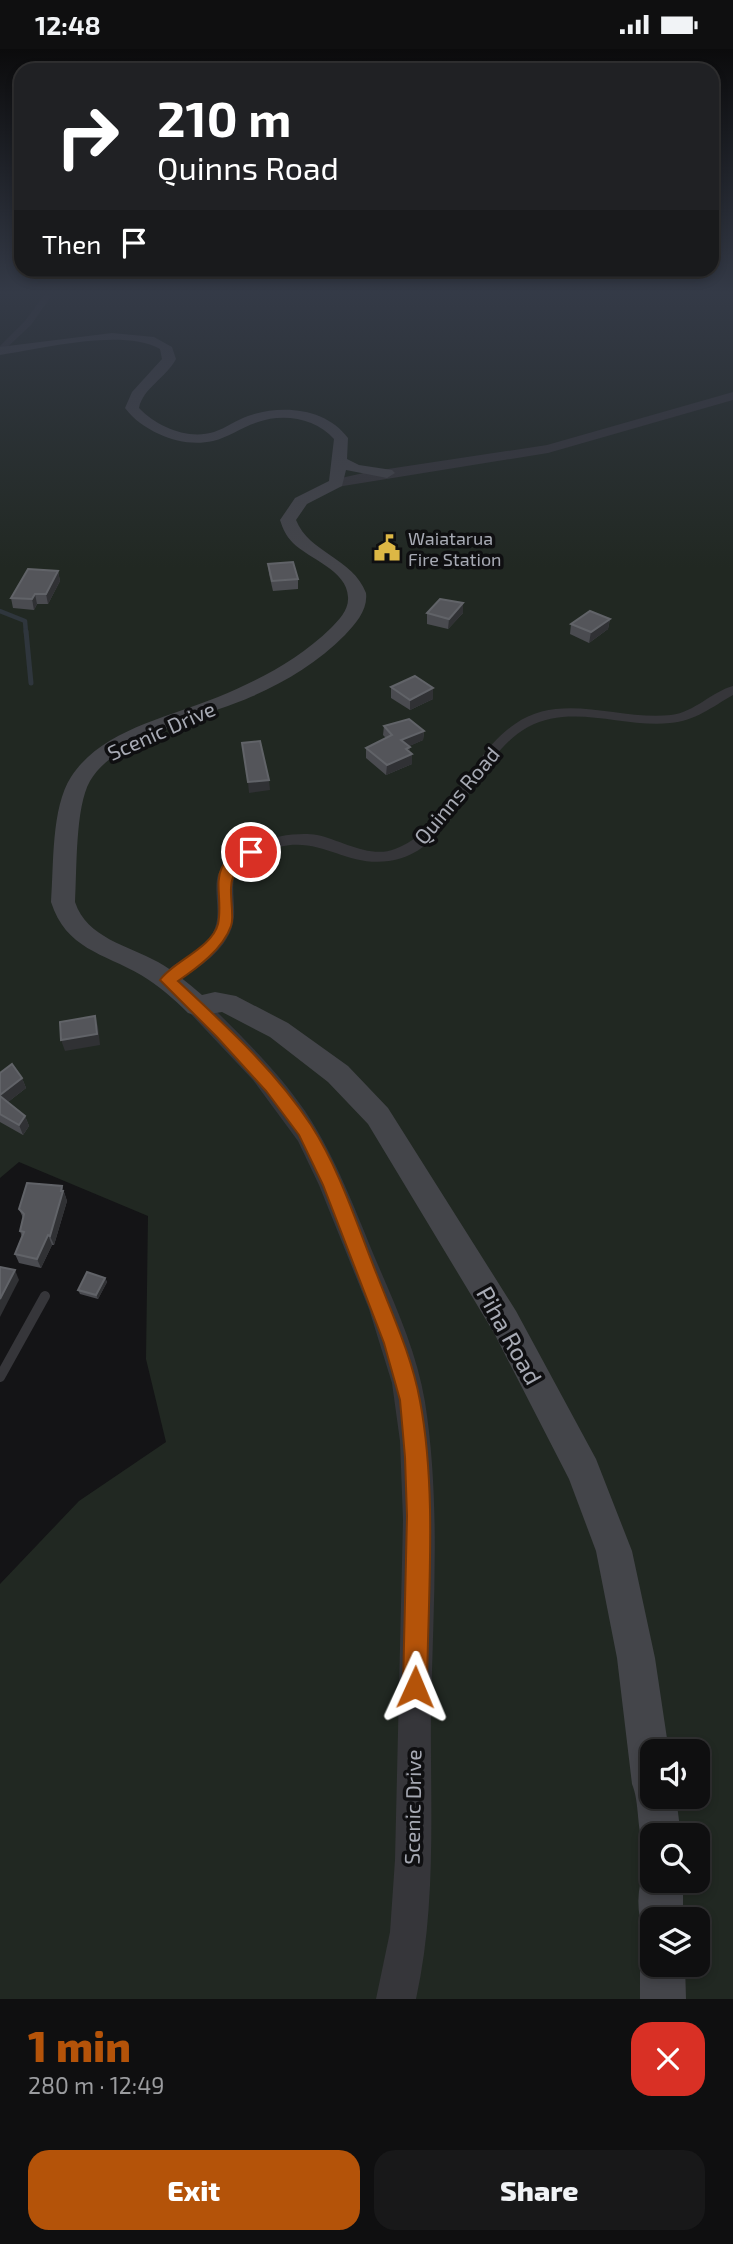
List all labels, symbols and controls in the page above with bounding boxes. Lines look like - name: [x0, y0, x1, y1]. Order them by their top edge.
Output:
- text: 12:48: [35, 9, 101, 40]
- text: 210 m: [157, 88, 291, 147]
- icon: right: [42, 91, 133, 182]
- text: Quinns Road: [157, 148, 339, 186]
- icon: arrive: [115, 224, 153, 262]
- text: Then: [42, 228, 101, 259]
- place label: Waiatarua Fire Station: [408, 527, 502, 570]
- public building icon: Waiatarua Fire Station: [372, 533, 402, 563]
- street label: Scenic Drive: [103, 695, 219, 765]
- street label: Quinns Road: [408, 741, 505, 849]
- pin: [221, 822, 281, 882]
- icon: arrive: [232, 833, 270, 871]
- street label: Piha Road: [471, 1281, 549, 1389]
- position arrow: [378, 1650, 452, 1724]
- map controls: [640, 1739, 710, 1977]
- button: sound: [640, 1739, 710, 1809]
- street label: Scenic Drive: [398, 1749, 426, 1865]
- button: search: [640, 1823, 710, 1893]
- button: layers: [640, 1907, 710, 1977]
- text: 1 min: [28, 2020, 131, 2070]
- button: close: [631, 2022, 705, 2096]
- text: 280 m · 12:49: [28, 2071, 165, 2099]
- button: Exit: [28, 2150, 360, 2230]
- button: Share: [374, 2150, 705, 2230]

